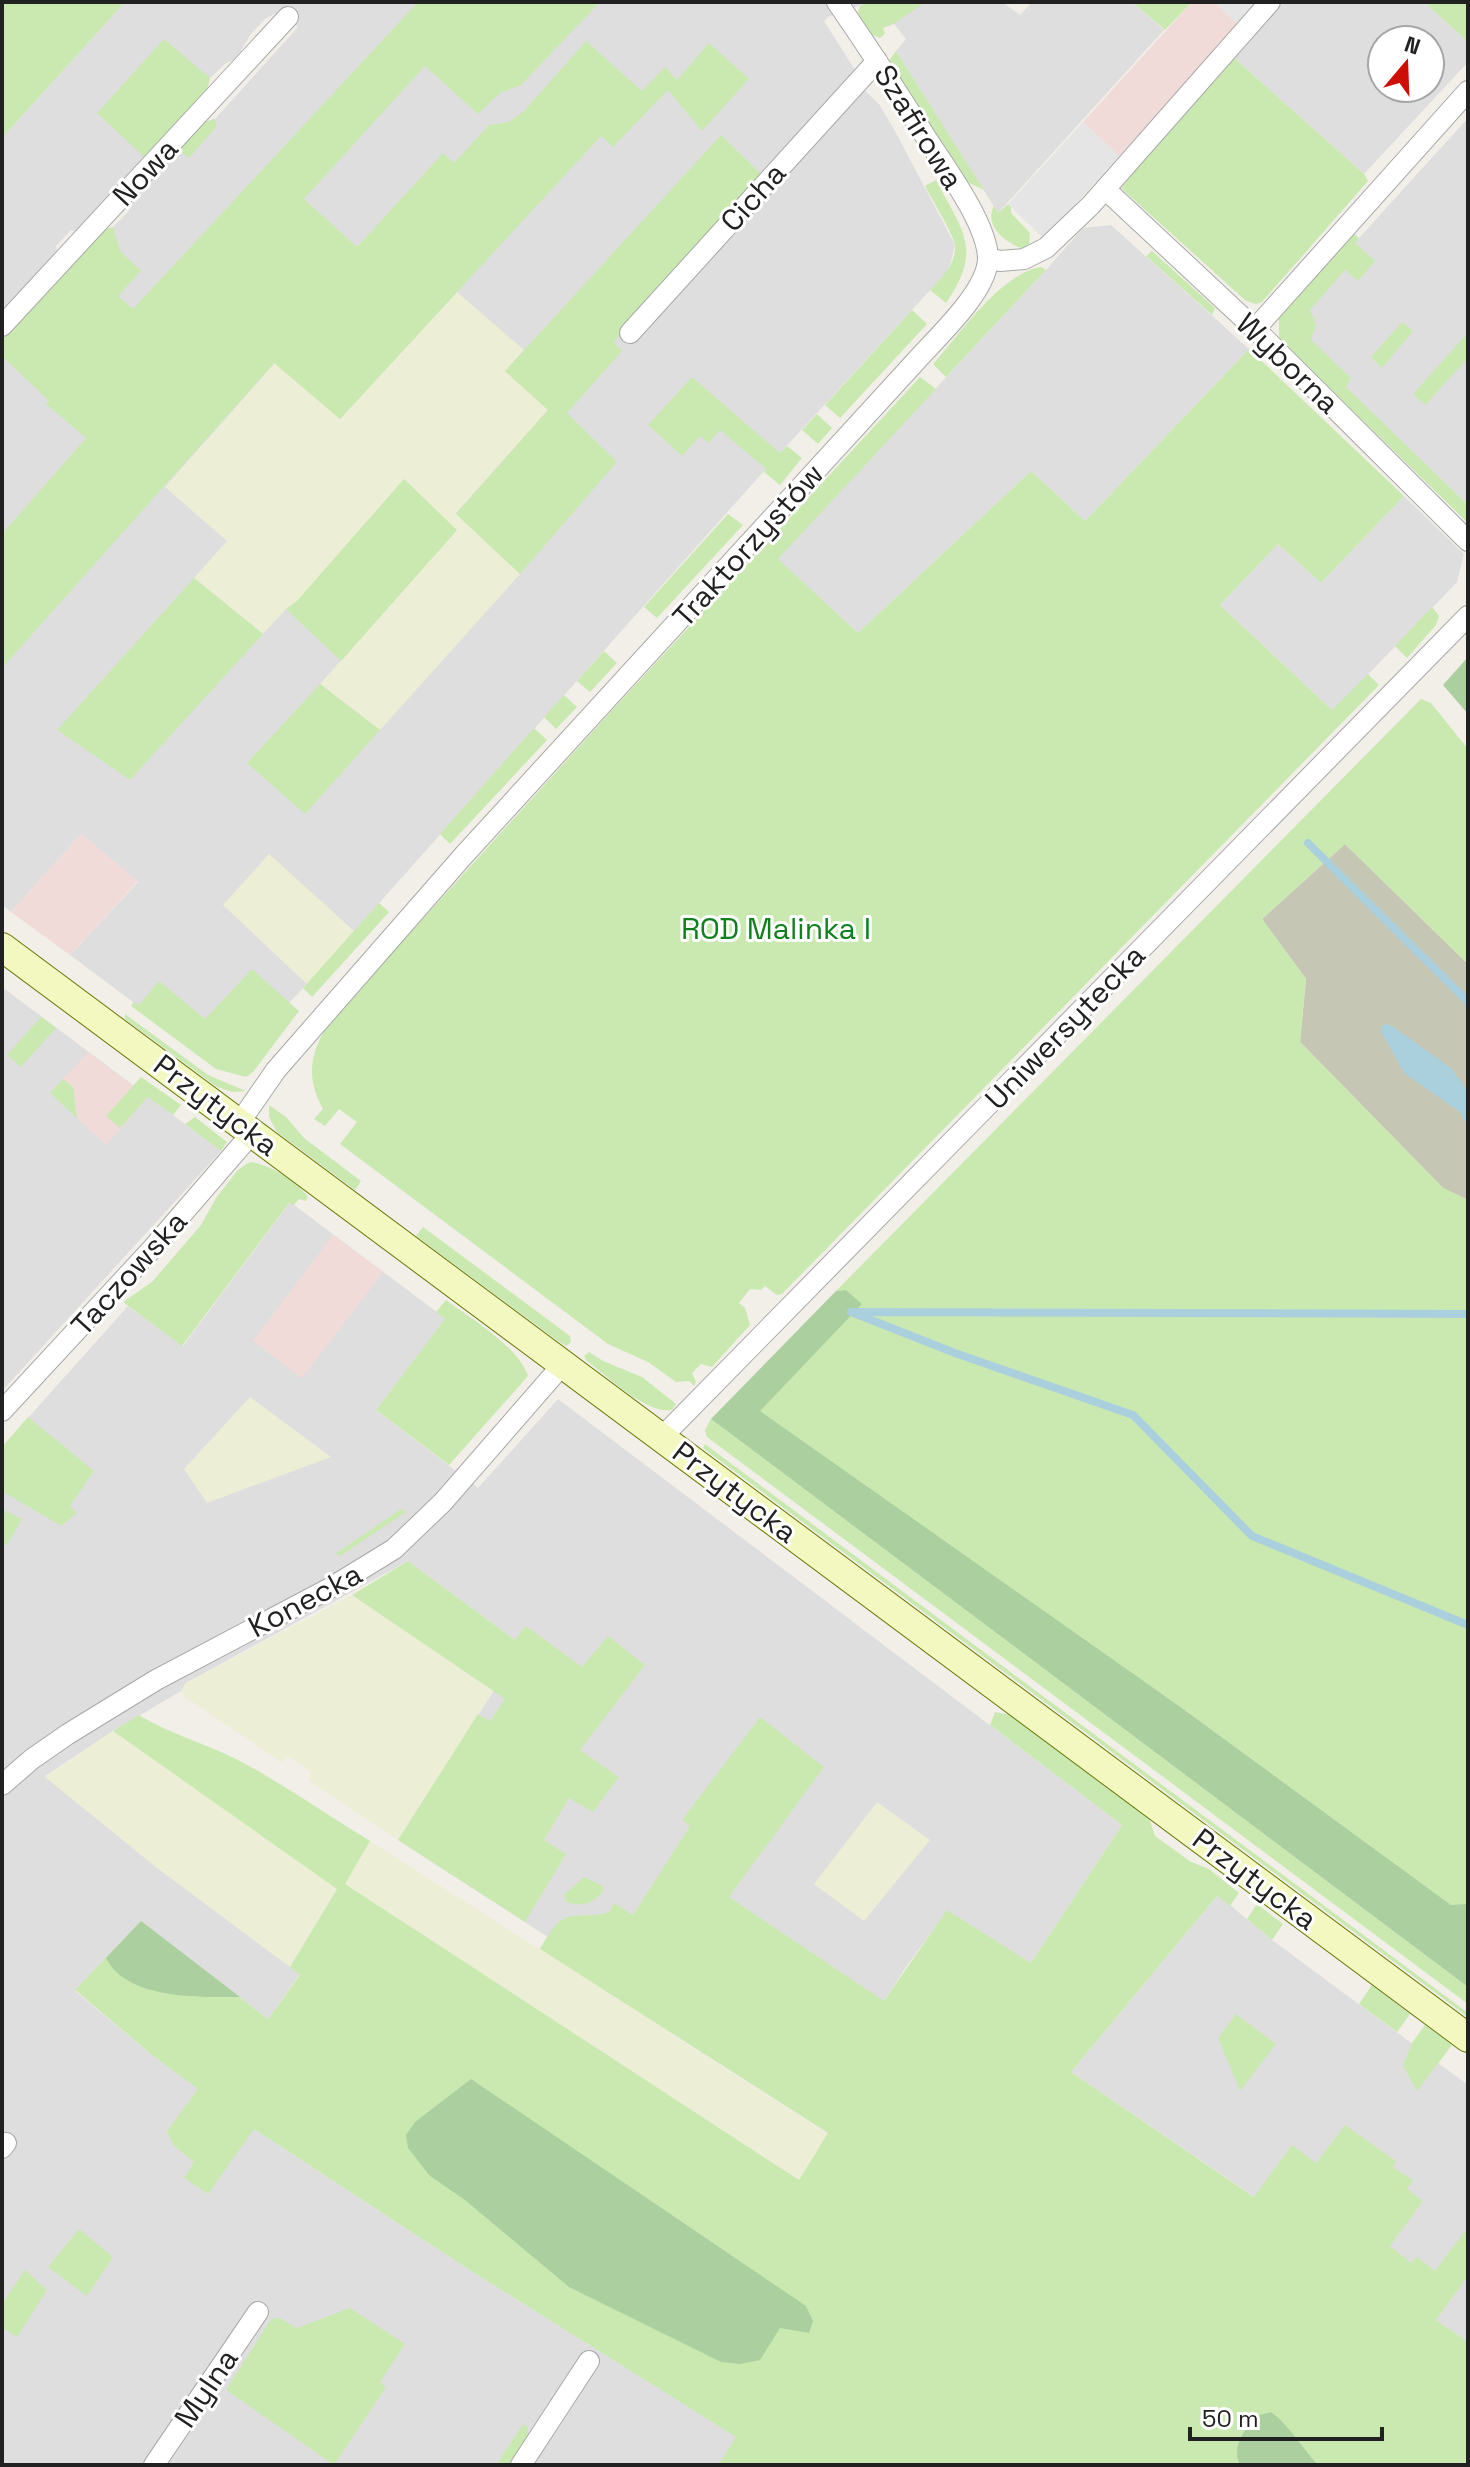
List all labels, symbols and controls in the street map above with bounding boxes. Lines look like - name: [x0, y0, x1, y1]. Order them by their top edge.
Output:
- north arrow: [1366, 24, 1446, 104]
- text: N: [1401, 29, 1424, 61]
- street label: Szafirowa: [865, 57, 973, 197]
- street label: Nowa: [104, 130, 186, 214]
- street label: Cicha: [712, 154, 794, 240]
- street label: Wyborna: [1228, 304, 1348, 422]
- street label: Traktorzystów: [664, 455, 832, 635]
- park label: ROD Malinka I: [681, 909, 871, 948]
- street label: Uniwersytecka: [976, 936, 1154, 1118]
- street label: Przytycka: [146, 1045, 286, 1165]
- street label: Taczowska: [63, 1202, 195, 1344]
- street label: Przytycka: [665, 1432, 805, 1552]
- street label: Konecka: [241, 1554, 369, 1646]
- street label: Przytycka: [1185, 1819, 1325, 1939]
- street label: Mylna: [165, 2341, 247, 2435]
- scale bar: [1190, 2391, 1382, 2441]
- text: 50 m: [1202, 2403, 1259, 2434]

